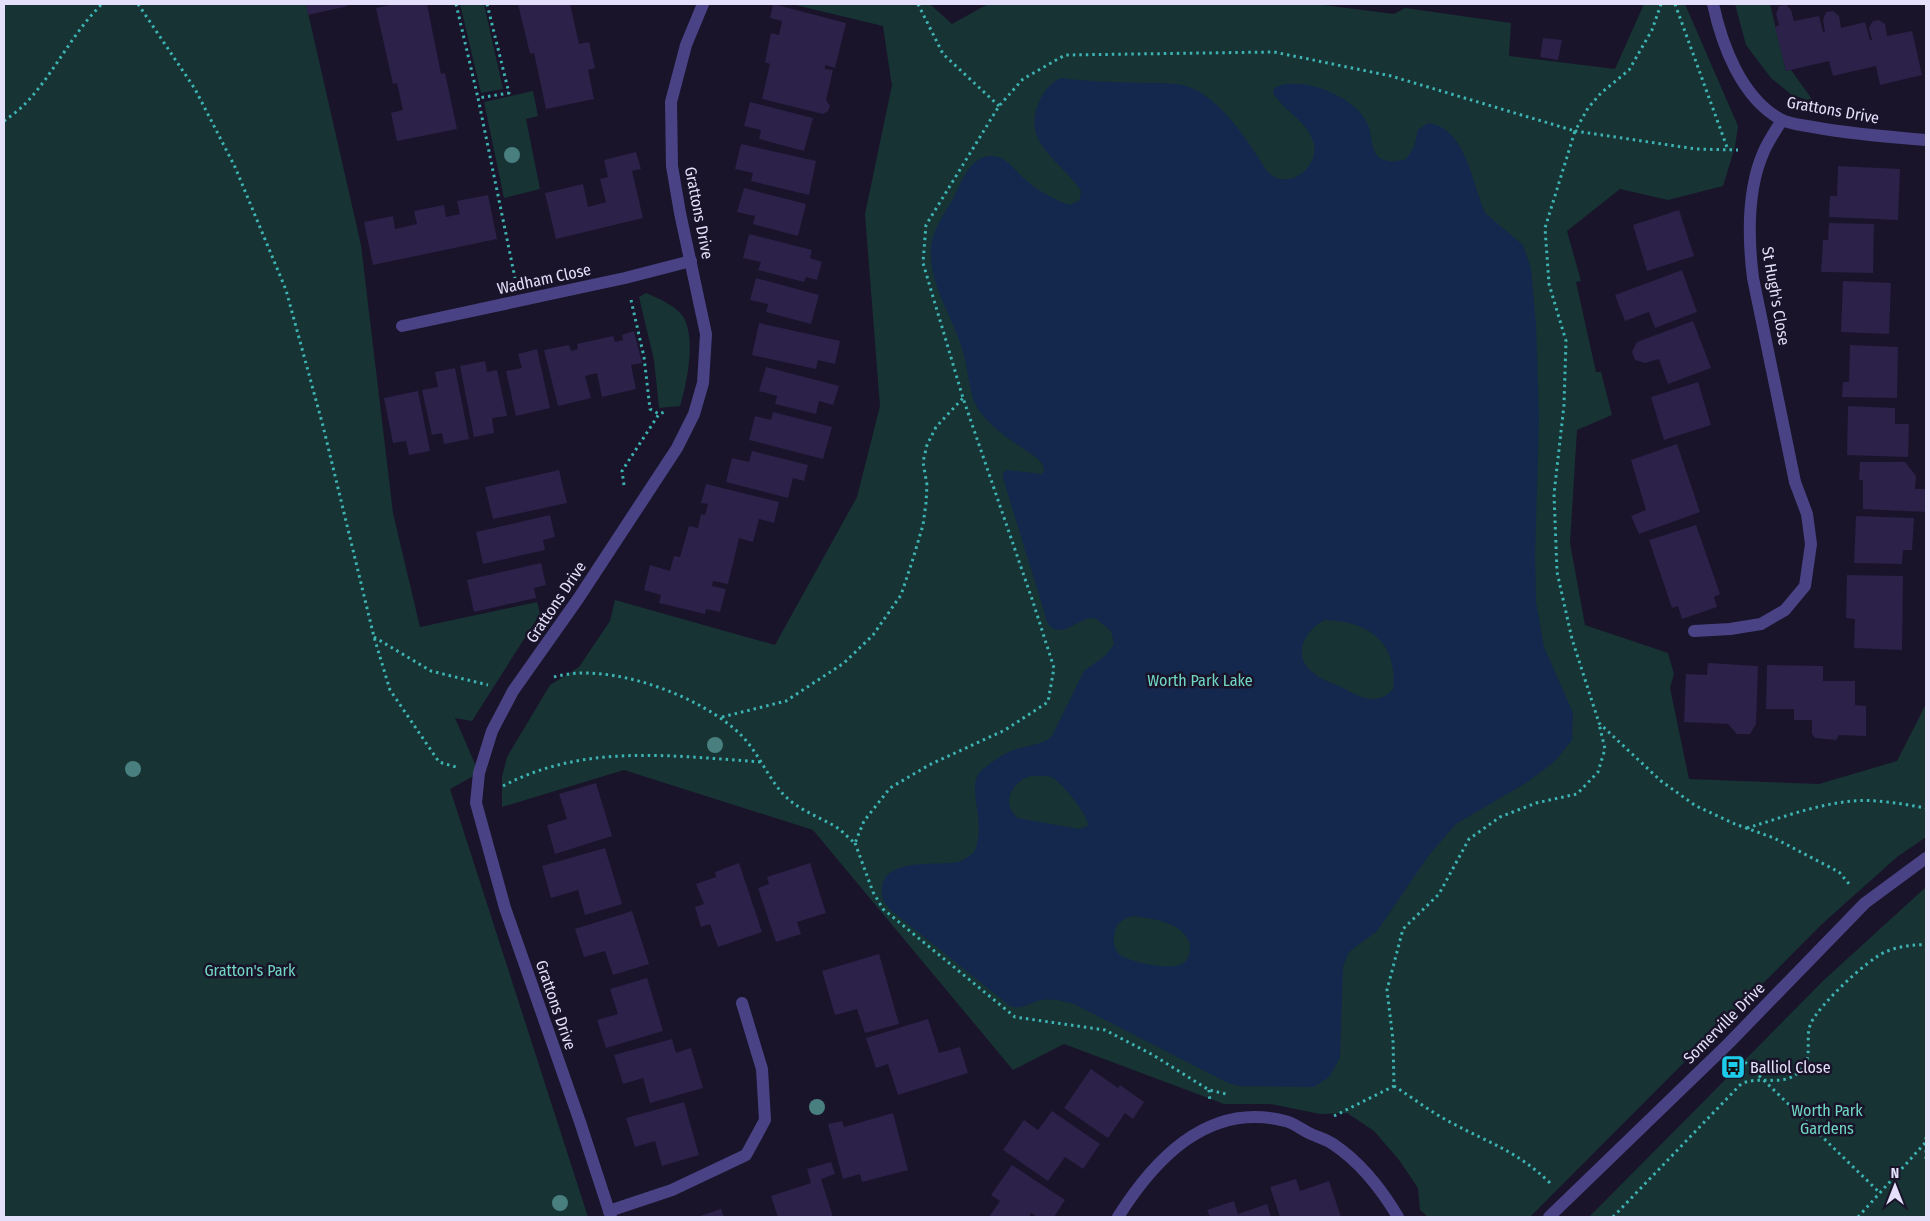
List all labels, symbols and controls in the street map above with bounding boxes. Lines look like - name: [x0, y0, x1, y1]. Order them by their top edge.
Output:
- street label: Grattons Drive: [1785, 93, 1881, 128]
- street label: Grattons Drive: [681, 165, 717, 261]
- street label: St Hugh's Close: [1758, 245, 1794, 347]
- street label: Wadham Close: [495, 260, 593, 298]
- street label: Grattons Drive: [522, 558, 590, 646]
- park label: Worth Park Lake: [1147, 671, 1253, 690]
- street label: Grattons Drive: [532, 958, 580, 1052]
- park label: Gratton's Park: [204, 961, 296, 980]
- street label: Somerville Drive: [1679, 978, 1769, 1068]
- bus stop icon: Balliol Close: [1720, 1054, 1746, 1080]
- place label: Balliol Close: [1750, 1058, 1831, 1077]
- park label: Worth Park Gardens: [1791, 1101, 1863, 1138]
- north arrow: [1870, 1161, 1920, 1211]
- text: N: [1891, 1165, 1899, 1182]

